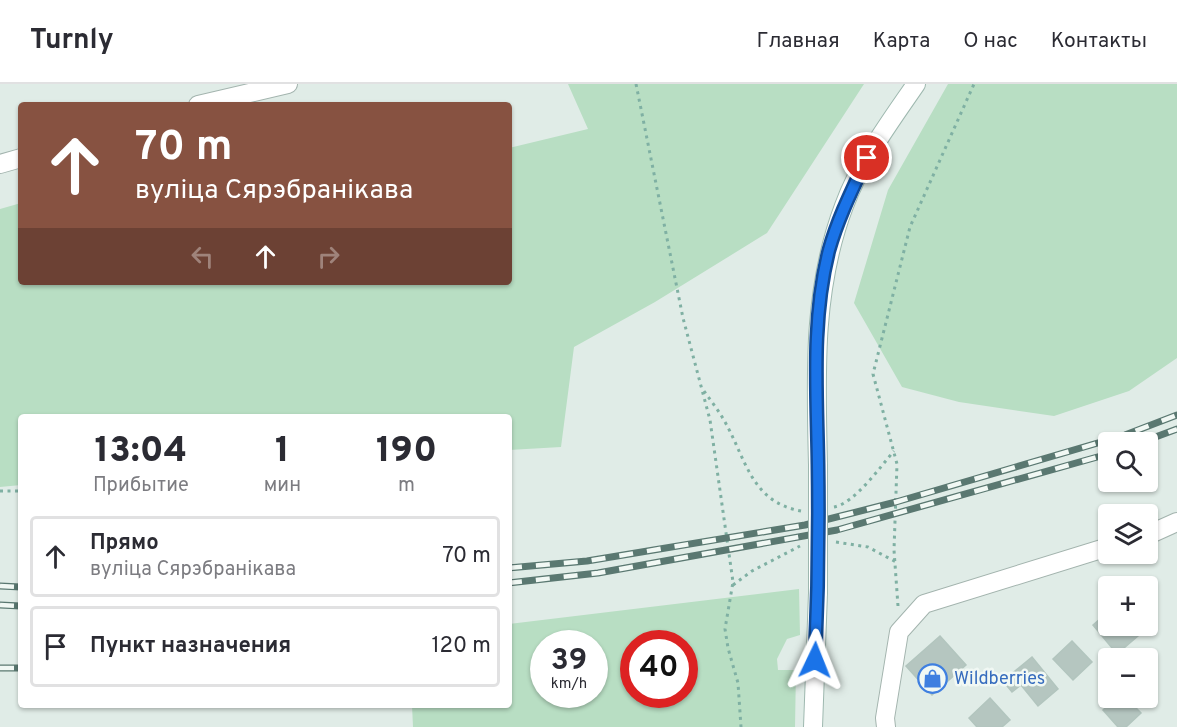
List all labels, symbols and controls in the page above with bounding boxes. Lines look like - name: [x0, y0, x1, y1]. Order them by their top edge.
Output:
- text: Turnly: [30, 23, 114, 59]
- text: Главная: [756, 28, 840, 55]
- text: Карта: [873, 28, 930, 55]
- text: О нас: [963, 28, 1018, 55]
- text: Контакты: [1051, 28, 1147, 55]
- text: 70 m: [135, 122, 233, 175]
- icon: ahead: [36, 126, 114, 204]
- pin: [841, 132, 892, 183]
- icon: arrive: [850, 141, 883, 174]
- text: вуліца Сярэбранікава: [135, 174, 413, 208]
- icon: left: [186, 240, 219, 273]
- icon: ahead: [249, 240, 282, 273]
- icon: right: [312, 240, 345, 273]
- text: 13:04: [95, 429, 187, 475]
- text: 1: [275, 429, 290, 475]
- text: 190: [376, 429, 437, 475]
- map controls: [1098, 432, 1158, 708]
- button: search: [1098, 432, 1158, 492]
- text: Прибытие: [93, 473, 189, 499]
- text: мин: [264, 473, 301, 499]
- text: m: [398, 473, 415, 499]
- button: layers: [1098, 504, 1158, 564]
- text: Прямо: [90, 530, 159, 557]
- icon: ahead: [39, 540, 72, 573]
- text: 70 m: [442, 543, 491, 570]
- text: вуліца Сярэбранікава: [90, 557, 296, 583]
- button: +: [1098, 576, 1158, 636]
- position arrow: [783, 628, 847, 692]
- icon: arrive: [39, 630, 72, 663]
- speed limit sign: 40: [620, 630, 698, 708]
- text: Пункт назначения: [90, 633, 291, 660]
- text: 120 m: [431, 633, 491, 660]
- text: 39: [551, 643, 587, 680]
- button: −: [1098, 648, 1158, 708]
- shop icon: Wildberries: [917, 663, 949, 695]
- place label: Wildberries: [954, 668, 1045, 691]
- text: km/h: [551, 675, 587, 694]

